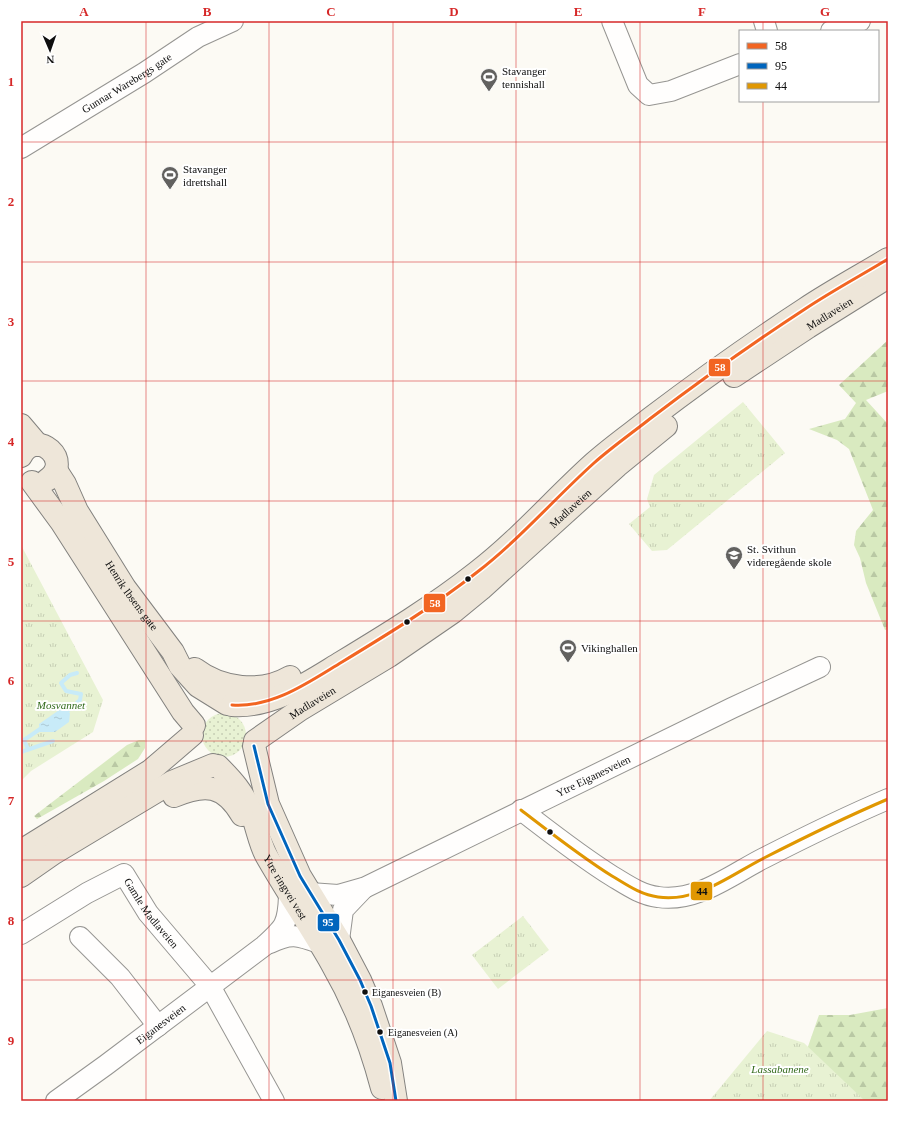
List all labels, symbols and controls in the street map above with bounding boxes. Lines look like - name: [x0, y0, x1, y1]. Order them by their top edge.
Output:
- text: A: [79, 4, 89, 19]
- text: B: [203, 4, 212, 19]
- text: C: [326, 4, 336, 19]
- text: D: [449, 4, 459, 19]
- text: E: [574, 4, 582, 19]
- text: F: [698, 4, 706, 19]
- text: G: [820, 4, 830, 19]
- north arrow: [30, 30, 70, 70]
- legend: [739, 30, 879, 102]
- text: 58: [775, 39, 787, 53]
- street label: Gunnar Warebergs gate: [80, 50, 174, 115]
- text: N: [46, 54, 55, 66]
- text: 95: [775, 59, 787, 73]
- place label: Stavanger tennishall: [502, 65, 546, 90]
- sports icon: Stavanger tennishall: [479, 67, 499, 92]
- text: 1: [8, 74, 14, 89]
- text: 44: [775, 79, 787, 93]
- place label: Stavanger idrettshall: [183, 163, 227, 188]
- sports icon: Stavanger idrettshall: [160, 165, 180, 190]
- text: 2: [8, 194, 14, 209]
- street label: Madlaveien: [804, 294, 855, 332]
- text: 3: [8, 314, 15, 329]
- line badge: 58: [708, 358, 731, 377]
- text: 58: [715, 361, 726, 373]
- text: 4: [8, 434, 15, 449]
- street label: Madlaveien: [547, 486, 594, 530]
- place label: St. Svithun videregående skole: [747, 543, 832, 568]
- school or university icon: St. Svithun videregående skole: [724, 545, 744, 570]
- text: 5: [8, 554, 15, 569]
- street label: Henrik Ibsens gate: [103, 558, 161, 633]
- unlabelled marker: [463, 574, 473, 584]
- line badge: 58: [423, 593, 446, 613]
- text: 58: [430, 597, 441, 609]
- unlabelled marker: [402, 617, 412, 627]
- sports icon: Vikinghallen: [558, 638, 578, 663]
- place label: Vikinghallen: [581, 642, 638, 654]
- text: 6: [8, 673, 15, 688]
- street label: Madlaveien: [287, 684, 338, 721]
- park label: Mosvannet: [36, 699, 86, 711]
- street label: Ytre Eiganesveien: [554, 753, 633, 799]
- text: 7: [8, 793, 15, 808]
- unlabelled marker: [545, 827, 555, 837]
- street label: Ytre ringvei vest: [261, 852, 310, 922]
- street label: Gamle Madlaveien: [122, 876, 181, 951]
- line badge: 44: [690, 881, 713, 901]
- text: 44: [697, 885, 708, 897]
- text: 8: [8, 913, 15, 928]
- line badge: 95: [317, 913, 340, 932]
- text: 95: [323, 916, 334, 928]
- marker: Eiganesveien (B): [360, 987, 370, 997]
- place label: Eiganesveien (B): [372, 987, 441, 999]
- street label: Eiganesveien: [134, 1001, 188, 1046]
- marker: Eiganesveien (A): [375, 1027, 385, 1037]
- place label: Eiganesveien (A): [388, 1027, 458, 1039]
- text: 9: [8, 1033, 15, 1048]
- park label: Lassabanene: [750, 1063, 809, 1075]

